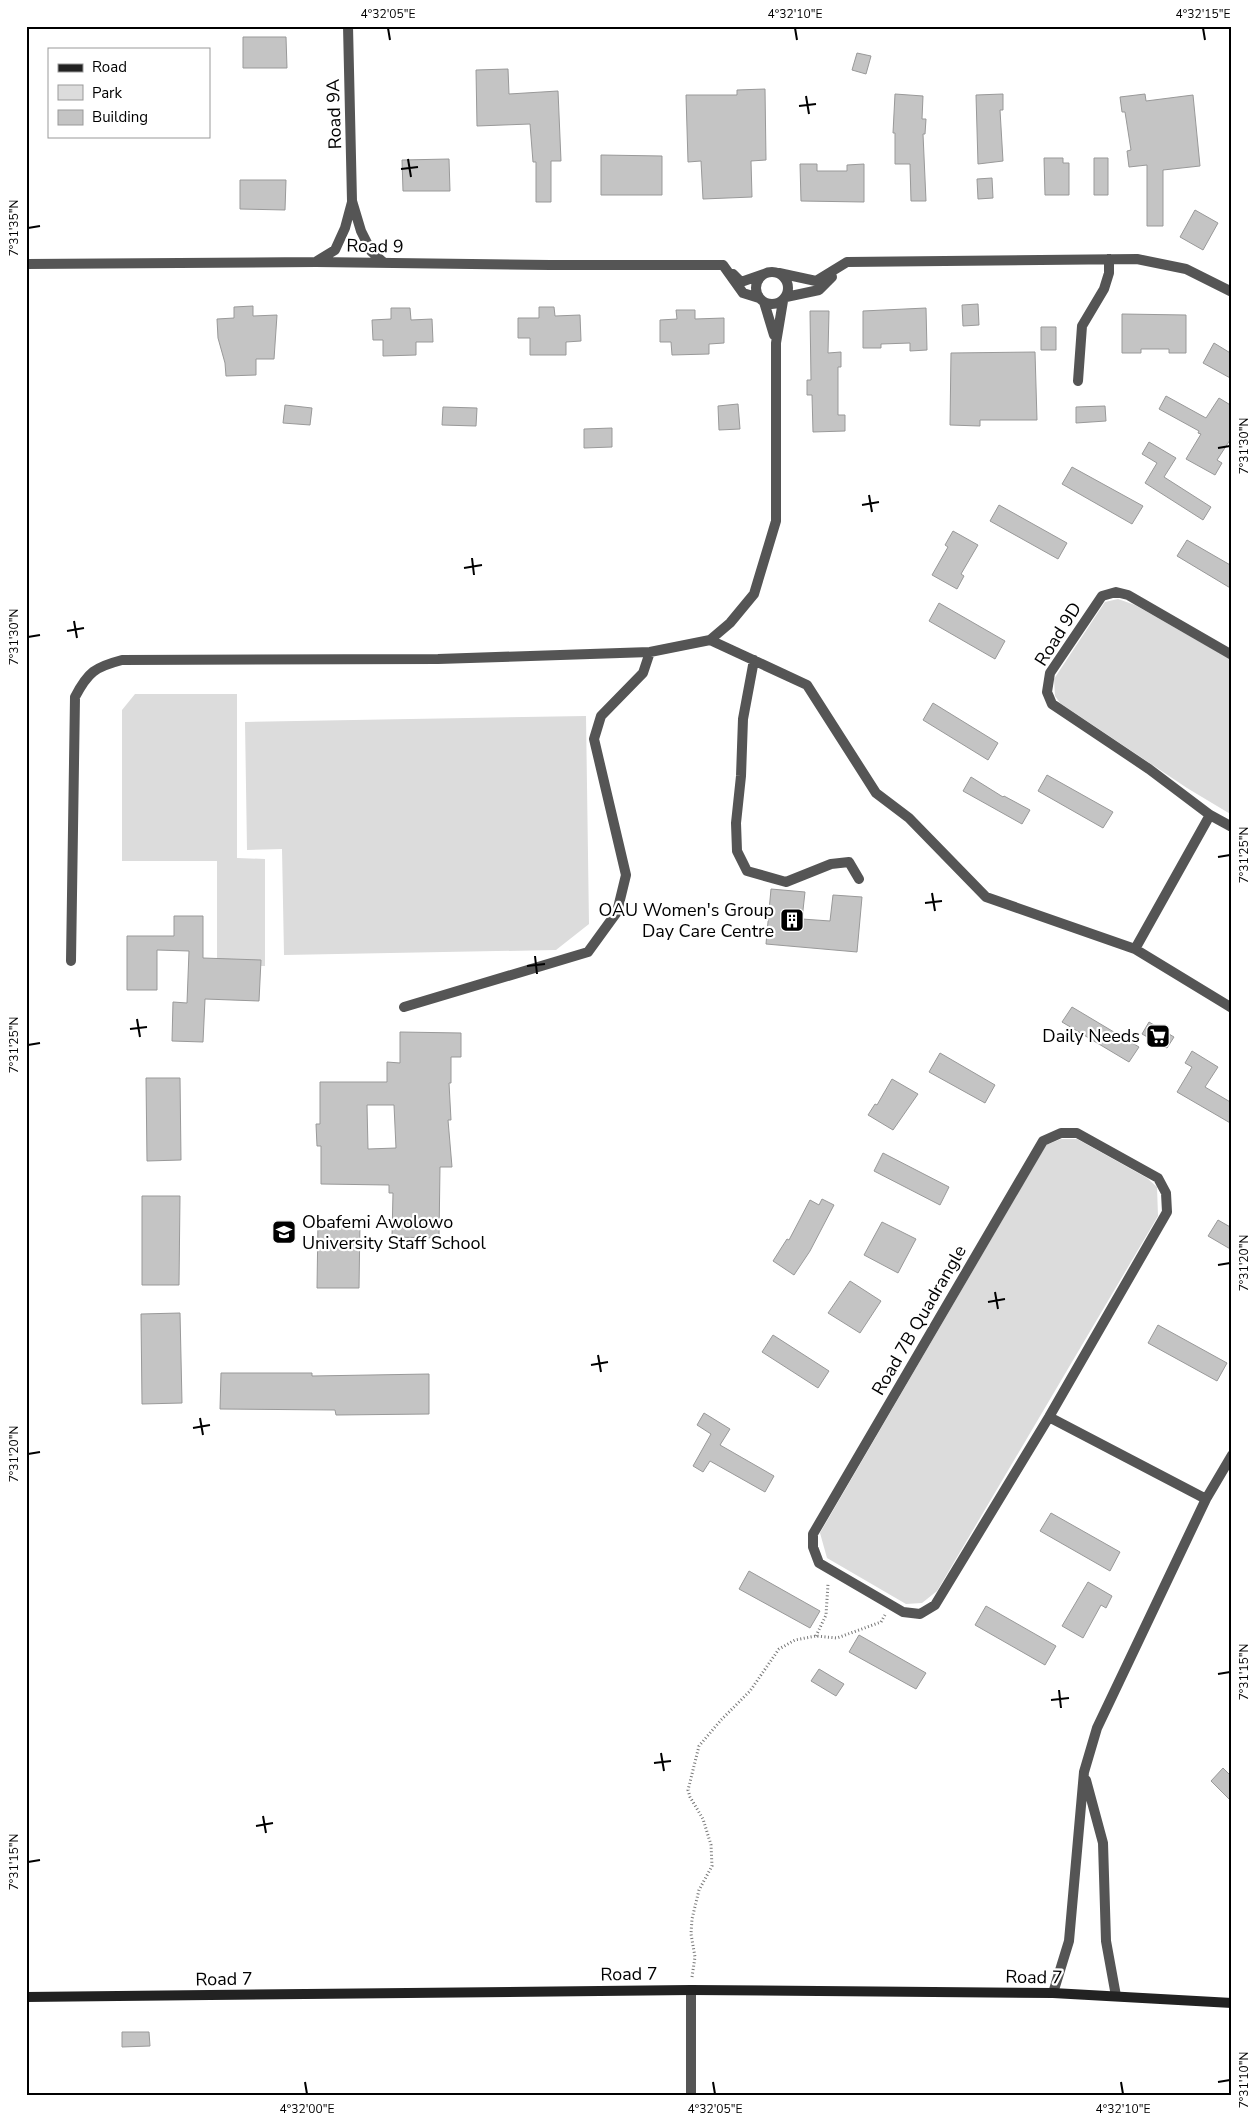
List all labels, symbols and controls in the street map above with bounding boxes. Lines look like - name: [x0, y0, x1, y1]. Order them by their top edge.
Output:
- text: 4°32'05"E: [361, 6, 415, 22]
- text: 4°32'10"E: [768, 6, 822, 22]
- text: 4°32'15"E: [1176, 6, 1230, 22]
- legend: [48, 48, 210, 138]
- text: Road: [92, 57, 127, 77]
- street label: Road 9A: [321, 78, 347, 150]
- text: Park: [92, 83, 122, 103]
- text: Building: [92, 107, 148, 127]
- text: 7°31'35"N: [6, 200, 22, 256]
- street label: Road 9: [346, 234, 404, 258]
- text: 7°31'30"N: [1236, 418, 1252, 474]
- street label: Road 9D: [1029, 598, 1087, 670]
- text: 7°31'30"N: [6, 609, 22, 665]
- text: 7°31'25"N: [1236, 827, 1252, 883]
- place label: OAU Women's Group Day Care Centre: [598, 898, 774, 943]
- building icon: OAU Women's Group Day Care Centre: [779, 907, 805, 933]
- text: 7°31'25"N: [6, 1017, 22, 1073]
- supermarket icon: Daily Needs: [1145, 1023, 1171, 1049]
- place label: Daily Needs: [1042, 1024, 1140, 1048]
- place label: Obafemi Awolowo University Staff School: [302, 1210, 487, 1255]
- school or university icon: Obafemi Awolowo University Staff School: [271, 1219, 297, 1245]
- text: 7°31'20"N: [1236, 1235, 1252, 1291]
- street label: Road 7B Quadrangle: [866, 1241, 972, 1399]
- text: 7°31'20"N: [6, 1426, 22, 1482]
- text: 7°31'15"N: [1236, 1644, 1252, 1700]
- text: 7°31'15"N: [6, 1834, 22, 1890]
- street label: Road 7: [600, 1962, 658, 1986]
- street label: Road 7: [1005, 1965, 1063, 1989]
- street label: Road 7: [195, 1967, 253, 1991]
- text: 7°31'10"N: [1236, 2052, 1252, 2108]
- text: 4°32'00"E: [280, 2101, 334, 2117]
- text: 4°32'05"E: [688, 2101, 742, 2117]
- text: 4°32'10"E: [1096, 2101, 1150, 2117]

